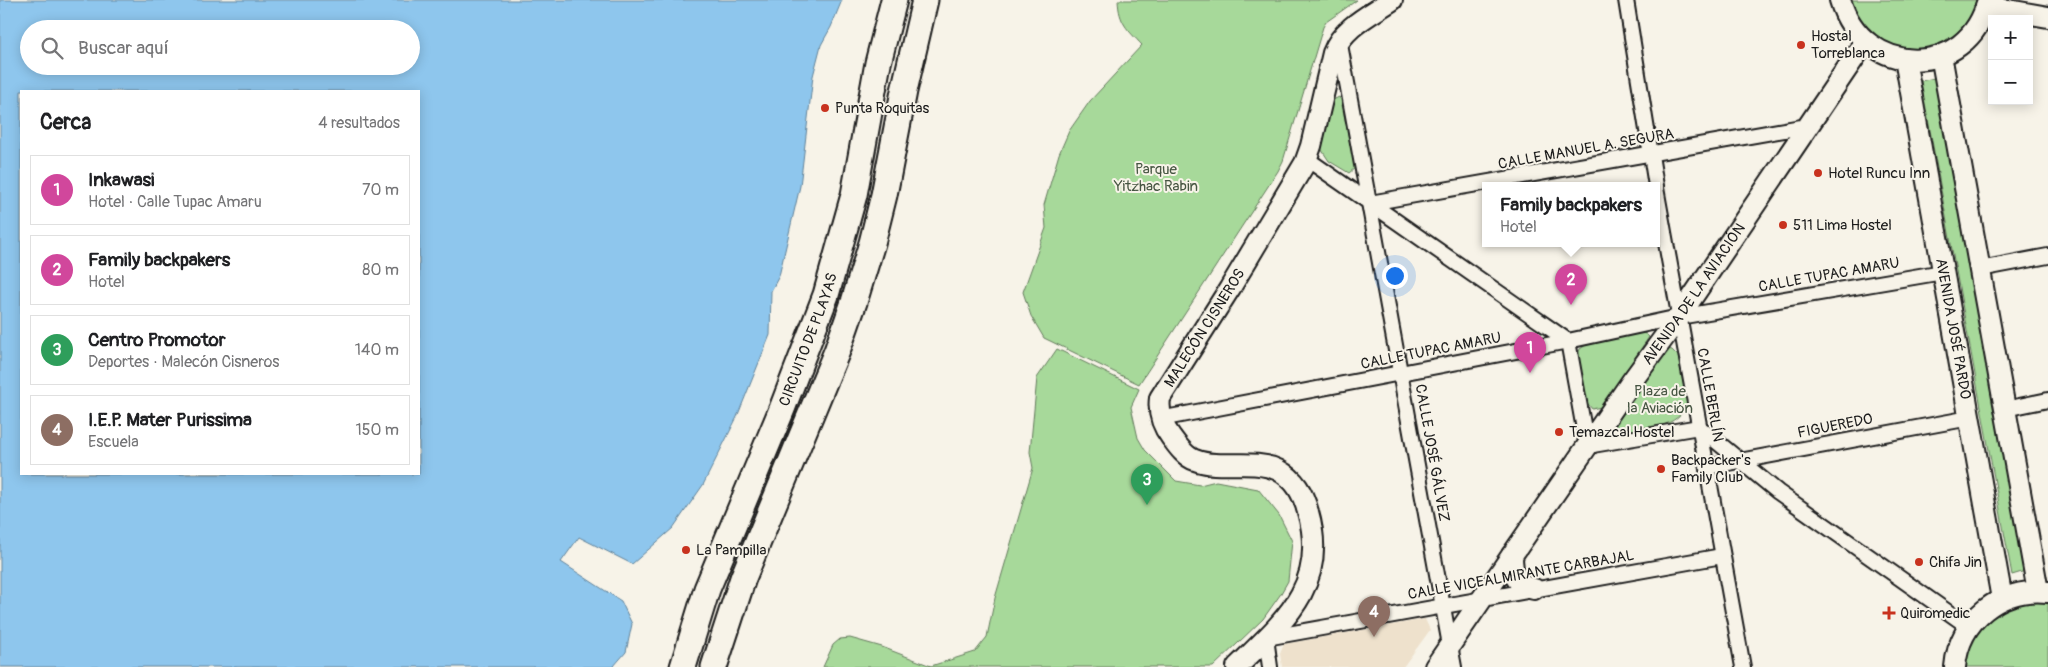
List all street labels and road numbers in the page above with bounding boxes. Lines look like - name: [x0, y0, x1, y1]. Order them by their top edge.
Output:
- street label: CALLE MANUEL A. SEGURA: [1497, 124, 1676, 174]
- street label: AVENIDA DE LA AVIACIÓN: [1638, 219, 1749, 368]
- street label: CALLE TUPAC AMARU: [1757, 253, 1901, 297]
- street label: AVENIDA JOSÉ PARDO: [1931, 257, 1975, 401]
- street label: MALECÓN CISNEROS: [1160, 265, 1249, 391]
- street label: CIRCUITO DE PLAYAS: [775, 271, 841, 409]
- street label: CALLE TUPAC AMARU: [1359, 328, 1503, 374]
- street label: CALLE BERLÍN: [1692, 347, 1728, 443]
- street label: CALLE JOSÉ GÁLVEZ: [1411, 383, 1453, 523]
- street label: FIGUEREDO: [1796, 409, 1874, 443]
- street label: CALLE VICEALMIRANTE CARBAJAL: [1406, 546, 1636, 604]

